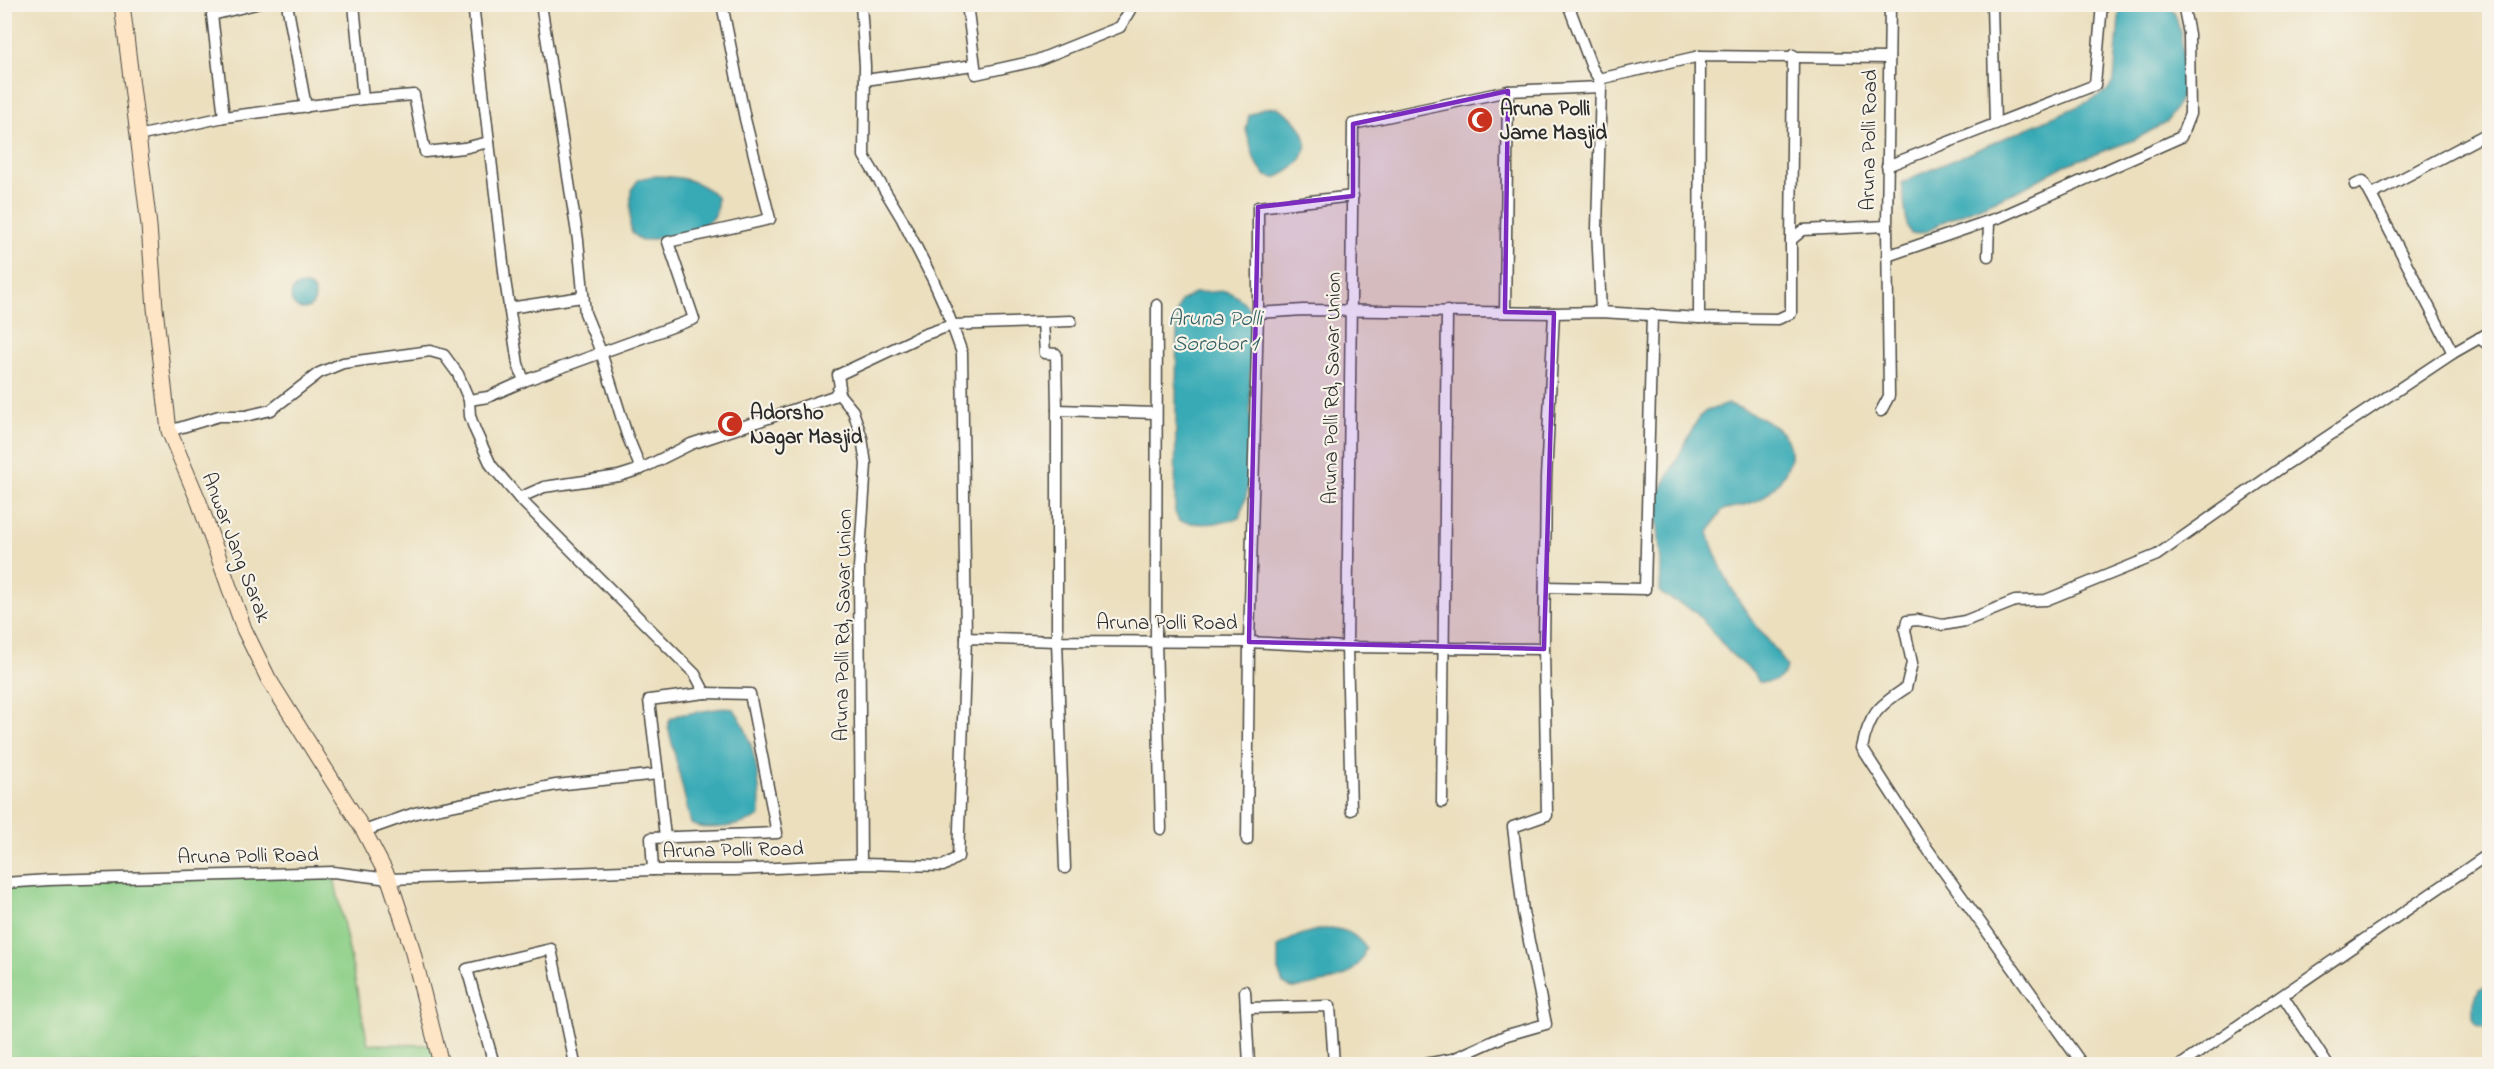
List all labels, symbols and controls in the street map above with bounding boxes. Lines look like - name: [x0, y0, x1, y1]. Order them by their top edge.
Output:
- street label: Aruna Polli Road: [1854, 69, 1886, 211]
- place label: Aruna Polli Jame Masjid: [1500, 95, 1607, 149]
- mosque icon: Aruna Polli Jame Masjid: [1465, 105, 1495, 135]
- street label: Aruna Polli Rd, Savar Union: [1316, 271, 1350, 505]
- water label: Aruna Polli Sorobor 1: [1168, 304, 1264, 361]
- place label: Adorsho Nagar Masjid: [750, 399, 863, 455]
- mosque icon: Adorsho Nagar Masjid: [715, 409, 745, 439]
- street label: Anwar Jang Sarak: [191, 468, 278, 629]
- street label: Aruna Polli Rd, Savar Union: [827, 508, 861, 742]
- street label: Aruna Polli Road: [1096, 609, 1238, 639]
- street label: Aruna Polli Road: [662, 835, 804, 867]
- street label: Aruna Polli Road: [177, 841, 319, 873]

